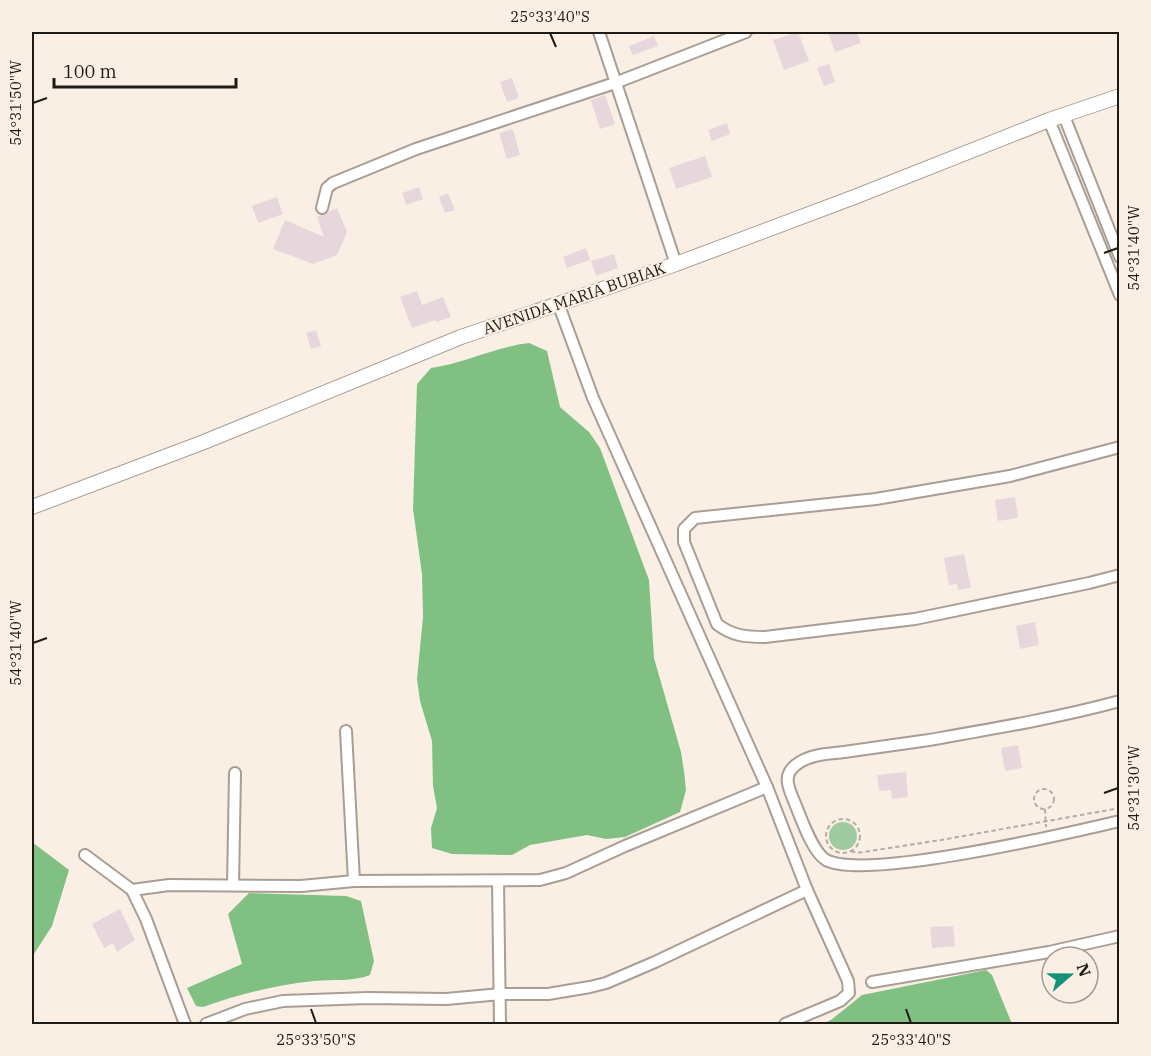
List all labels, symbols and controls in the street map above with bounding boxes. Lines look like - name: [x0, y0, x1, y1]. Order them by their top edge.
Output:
- text: 25°33'40"S: [510, 7, 590, 26]
- scale bar: [54, 51, 236, 89]
- text: 54°31'50"W: [6, 60, 25, 146]
- text: 100 m: [63, 60, 117, 83]
- text: 54°31'40"W: [1124, 205, 1143, 291]
- street label: AVENIDA MARIA BUBIAK: [480, 257, 668, 339]
- text: 54°31'40"W: [6, 600, 25, 686]
- text: 54°31'30"W: [1124, 745, 1143, 831]
- north arrow: [1040, 945, 1100, 1005]
- text: N: [1073, 961, 1096, 979]
- text: 25°33'50"S: [276, 1030, 356, 1049]
- text: 25°33'40"S: [871, 1030, 951, 1049]

